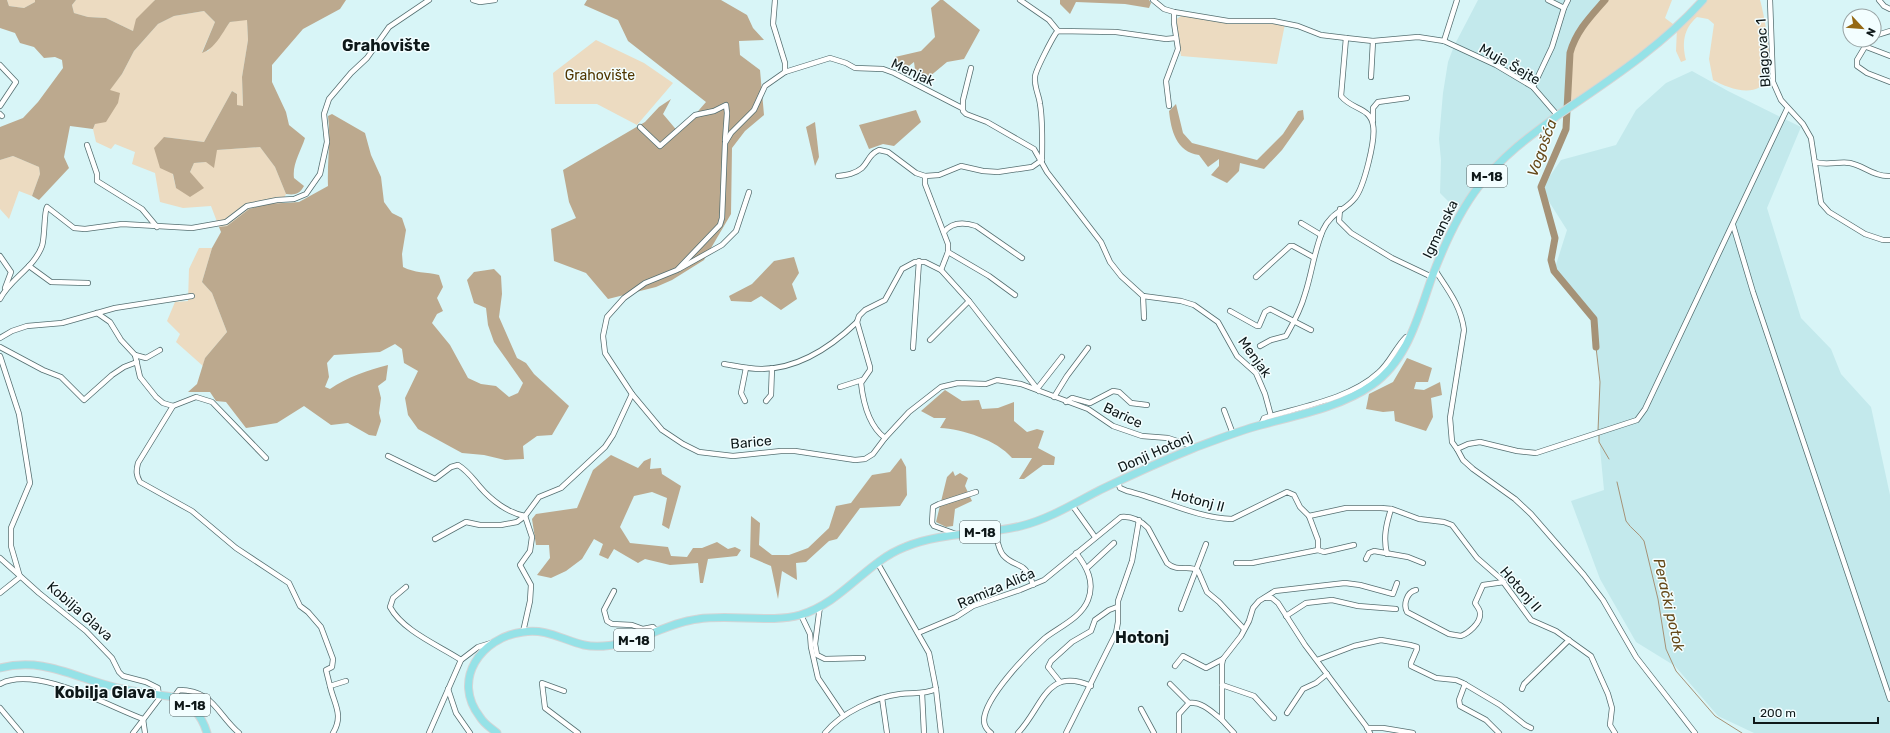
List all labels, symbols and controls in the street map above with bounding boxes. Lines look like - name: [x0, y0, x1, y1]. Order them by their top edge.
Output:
- north arrow: [1842, 8, 1882, 48]
- street label: Blagovac 1: [1753, 18, 1774, 88]
- text: N: [1863, 26, 1878, 39]
- district label: Grahovište: [342, 36, 430, 55]
- street label: Muje Šejte: [1476, 39, 1544, 89]
- street label: Menjak: [888, 55, 938, 90]
- park label: Grahovište: [565, 67, 635, 84]
- water label: Vogošća: [1523, 117, 1561, 179]
- road number: M-18: [1467, 165, 1507, 187]
- street label: Igmanska: [1419, 197, 1462, 261]
- street label: Menjak: [1234, 334, 1275, 382]
- street label: Barice: [1100, 399, 1145, 432]
- street label: Donji Hotonj: [1115, 428, 1195, 477]
- street label: Barice: [730, 432, 773, 453]
- street label: Hotonj II: [1169, 485, 1226, 516]
- road number: M-18: [960, 521, 1000, 543]
- water label: Perački potok: [1649, 556, 1689, 654]
- street label: Hotonj II: [1496, 563, 1545, 616]
- street label: Ramiza Alića: [955, 565, 1037, 612]
- street label: Kobilja Glava: [43, 578, 116, 645]
- district label: Hotonj: [1115, 628, 1169, 647]
- road number: M-18: [614, 629, 654, 651]
- district label: Kobilja Glava: [55, 683, 155, 702]
- road number: M-18: [170, 694, 210, 716]
- scale bar: [1754, 699, 1878, 725]
- text: 200 m: [1760, 706, 1796, 720]

